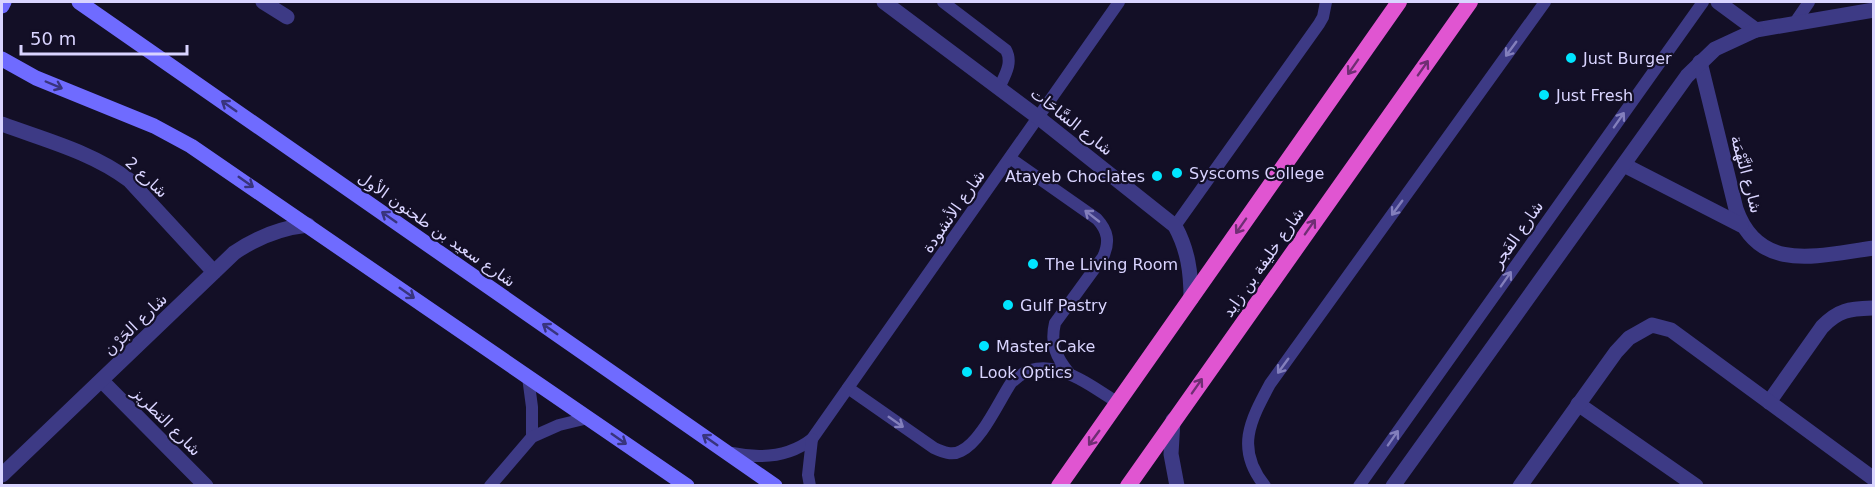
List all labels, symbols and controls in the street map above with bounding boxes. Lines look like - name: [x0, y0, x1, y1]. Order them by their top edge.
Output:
- scale bar: [21, 18, 188, 56]
- text: 50 m: [30, 28, 76, 49]
- one-way arrow: [1504, 41, 1517, 57]
- place label: Just Burger: [1582, 49, 1672, 68]
- marker: Just Burger: [1564, 51, 1578, 65]
- one-way arrow: [1347, 58, 1359, 74]
- one-way arrow: [1417, 60, 1429, 76]
- one-way arrow: [44, 80, 63, 91]
- street label: شارع السَّاحَات: [1026, 83, 1117, 160]
- place label: Just Fresh: [1555, 86, 1633, 105]
- marker: Just Fresh: [1537, 88, 1551, 102]
- one-way arrow: [222, 100, 238, 112]
- one-way arrow: [1613, 112, 1625, 128]
- street label: شارع النَّهْمَة: [1726, 133, 1767, 215]
- street label: شارع 2: [121, 153, 172, 202]
- place label: Syscoms College: [1189, 164, 1324, 183]
- street label: شارع الأنشودة: [917, 166, 990, 257]
- marker: Syscoms College: [1170, 166, 1184, 180]
- street label: شارع سعيد بن طحنون الأول: [354, 167, 520, 292]
- place label: Atayeb Choclates: [1005, 167, 1145, 186]
- marker: Atayeb Choclates: [1150, 169, 1164, 183]
- one-way arrow: [237, 176, 254, 188]
- street label: شارع الفَجر: [1487, 197, 1548, 273]
- one-way arrow: [1391, 199, 1403, 215]
- street label: شارع خليفة بن زايد: [1219, 204, 1309, 321]
- one-way arrow: [1084, 210, 1100, 223]
- one-way arrow: [382, 211, 398, 223]
- one-way arrow: [1235, 218, 1248, 234]
- one-way arrow: [1304, 219, 1316, 236]
- place label: The Living Room: [1044, 255, 1178, 274]
- marker: The Living Room: [1026, 257, 1040, 271]
- one-way arrow: [1500, 271, 1512, 287]
- one-way arrow: [398, 287, 414, 299]
- street label: شارع الجَرْن: [100, 289, 172, 360]
- place label: Gulf Pastry: [1020, 296, 1107, 315]
- marker: Gulf Pastry: [1001, 298, 1015, 312]
- one-way arrow: [542, 323, 558, 335]
- place label: Master Cake: [996, 337, 1095, 356]
- marker: Master Cake: [977, 339, 991, 353]
- one-way arrow: [1277, 357, 1289, 374]
- place label: Look Optics: [979, 363, 1072, 382]
- marker: Look Optics: [960, 365, 974, 379]
- one-way arrow: [1191, 379, 1204, 395]
- street label: شارع التطريز: [127, 382, 205, 461]
- one-way arrow: [888, 416, 904, 428]
- one-way arrow: [1088, 429, 1100, 445]
- one-way arrow: [1387, 430, 1399, 446]
- one-way arrow: [611, 433, 627, 445]
- one-way arrow: [702, 434, 718, 446]

